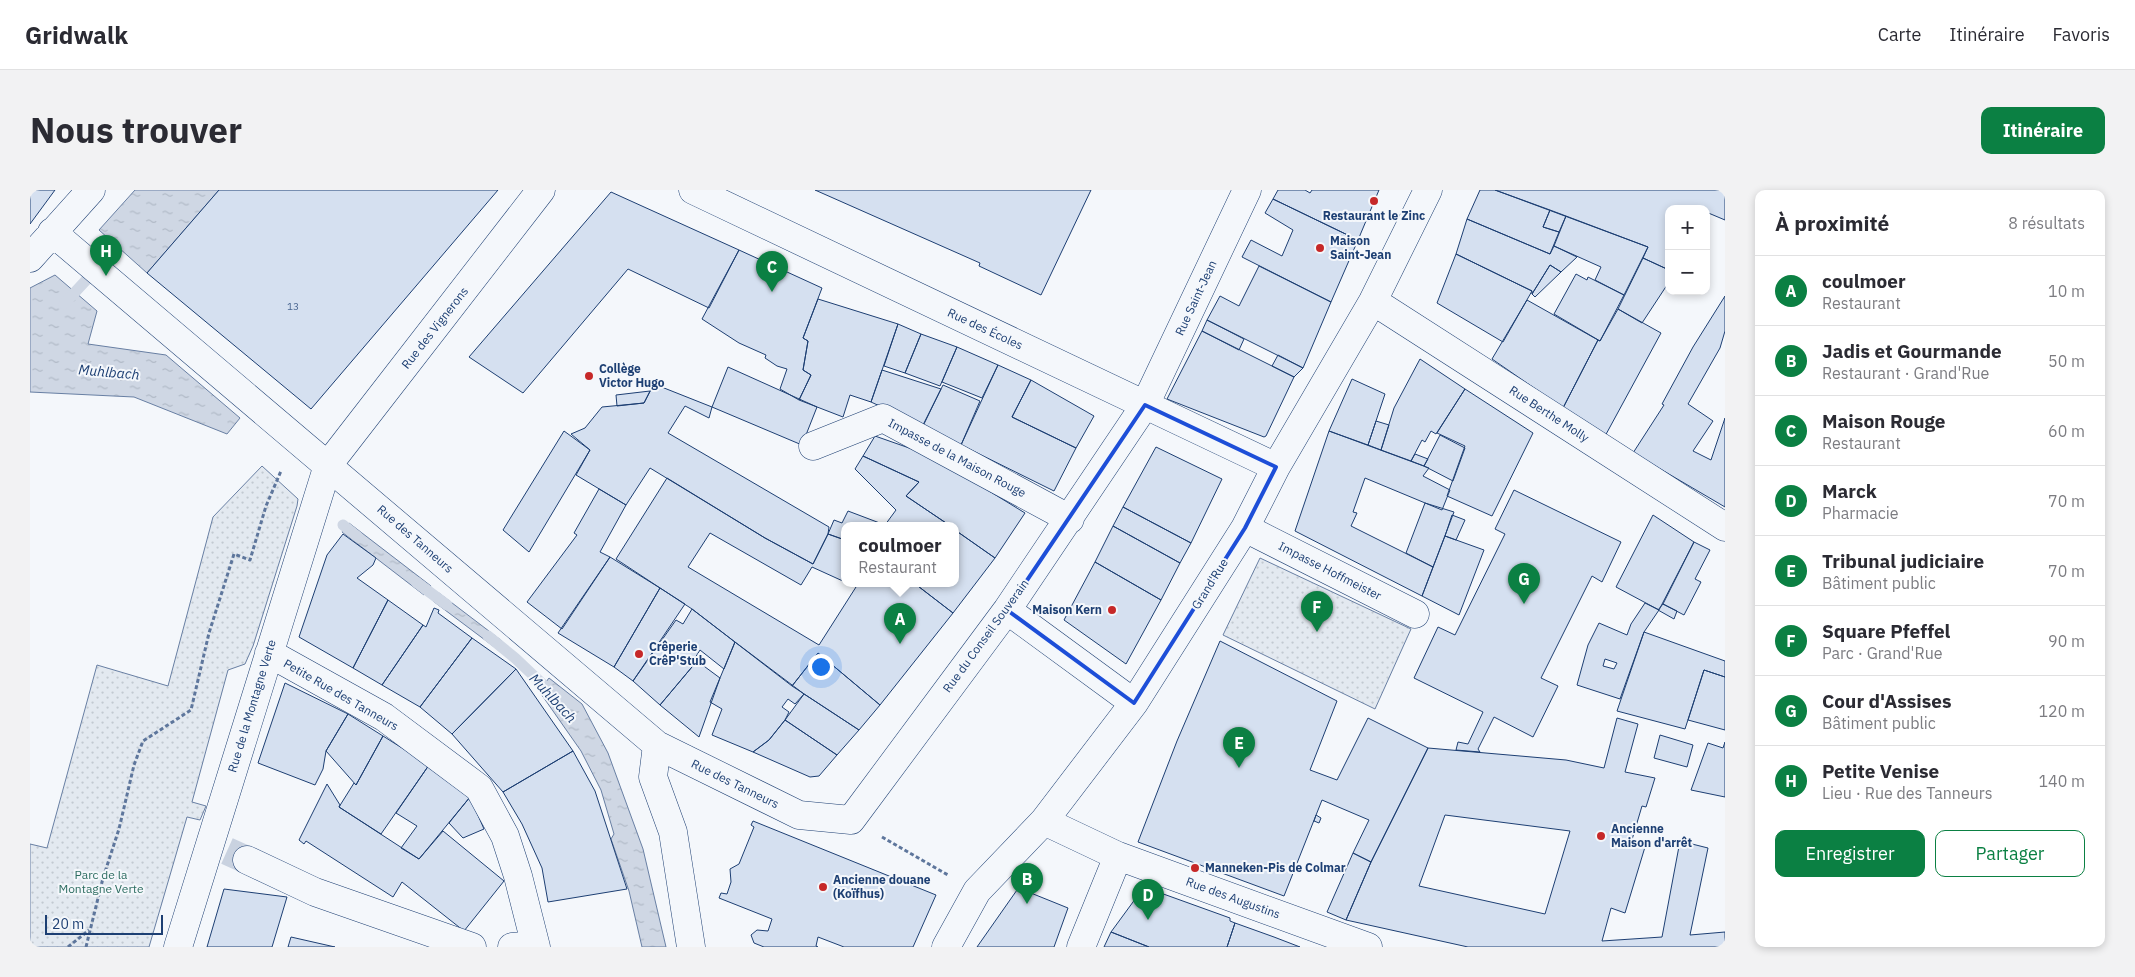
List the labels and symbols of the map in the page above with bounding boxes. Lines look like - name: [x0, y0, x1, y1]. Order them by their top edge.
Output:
- marker: Restaurant le Zinc: [1368, 195, 1380, 207]
- place label: Restaurant le Zinc: [1323, 208, 1425, 223]
- place label: Maison Saint-Jean: [1330, 233, 1391, 262]
- pin: H: [90, 235, 122, 276]
- marker: Maison Saint-Jean: [1314, 242, 1326, 254]
- pin: C: [756, 251, 788, 292]
- street label: Rue Saint-Jean: [1172, 258, 1220, 338]
- street label: Rue des Vignerons: [398, 284, 471, 372]
- house number: 13: [287, 300, 299, 313]
- street label: Rue des Écoles: [945, 305, 1025, 353]
- water label: Muhlbach: [78, 360, 140, 384]
- place label: Collège Victor Hugo: [599, 361, 665, 390]
- marker: Collège Victor Hugo: [583, 370, 595, 382]
- street label: Rue Berthe Molly: [1507, 382, 1592, 445]
- street label: Impasse de la Maison Rouge: [886, 415, 1029, 500]
- street label: Rue des Tanneurs: [374, 502, 457, 576]
- street label: Impasse Hoffmeister: [1276, 538, 1385, 603]
- street label: Grand'Rue: [1188, 555, 1231, 612]
- pin: G: [1508, 563, 1540, 604]
- street label: Rue du Conseil Souverain: [939, 576, 1032, 695]
- pin: F: [1301, 591, 1333, 632]
- place label: Maison Kern: [1032, 602, 1102, 617]
- pin: A: [884, 603, 916, 644]
- marker: Maison Kern: [1106, 604, 1118, 616]
- street label: Rue de la Montagne Verte: [224, 637, 279, 774]
- place label: Crêperie CrêP'Stub: [649, 639, 706, 668]
- marker: Crêperie CrêP'Stub: [633, 648, 645, 660]
- your location: [808, 654, 834, 680]
- street label: Petite Rue des Tanneurs: [281, 656, 402, 734]
- water label: Muhlbach: [525, 669, 581, 727]
- pin: E: [1223, 727, 1255, 768]
- street label: Rue des Tanneurs: [689, 756, 782, 811]
- place label: Ancienne Maison d'arrêt: [1611, 821, 1693, 850]
- marker: Ancienne Maison d'arrêt: [1595, 830, 1607, 842]
- place label: Manneken-Pis de Colmar: [1205, 860, 1346, 875]
- marker: Manneken-Pis de Colmar: [1189, 862, 1201, 874]
- pin: B: [1011, 863, 1043, 904]
- park label: Parc de la Montagne Verte: [58, 867, 144, 896]
- place label: Ancienne douane (Koïfhus): [833, 872, 931, 901]
- street label: Rue des Augustins: [1184, 873, 1283, 922]
- pin: D: [1132, 879, 1164, 920]
- marker: Ancienne douane (Koïfhus): [817, 881, 829, 893]
- scale bar: [45, 912, 162, 935]

